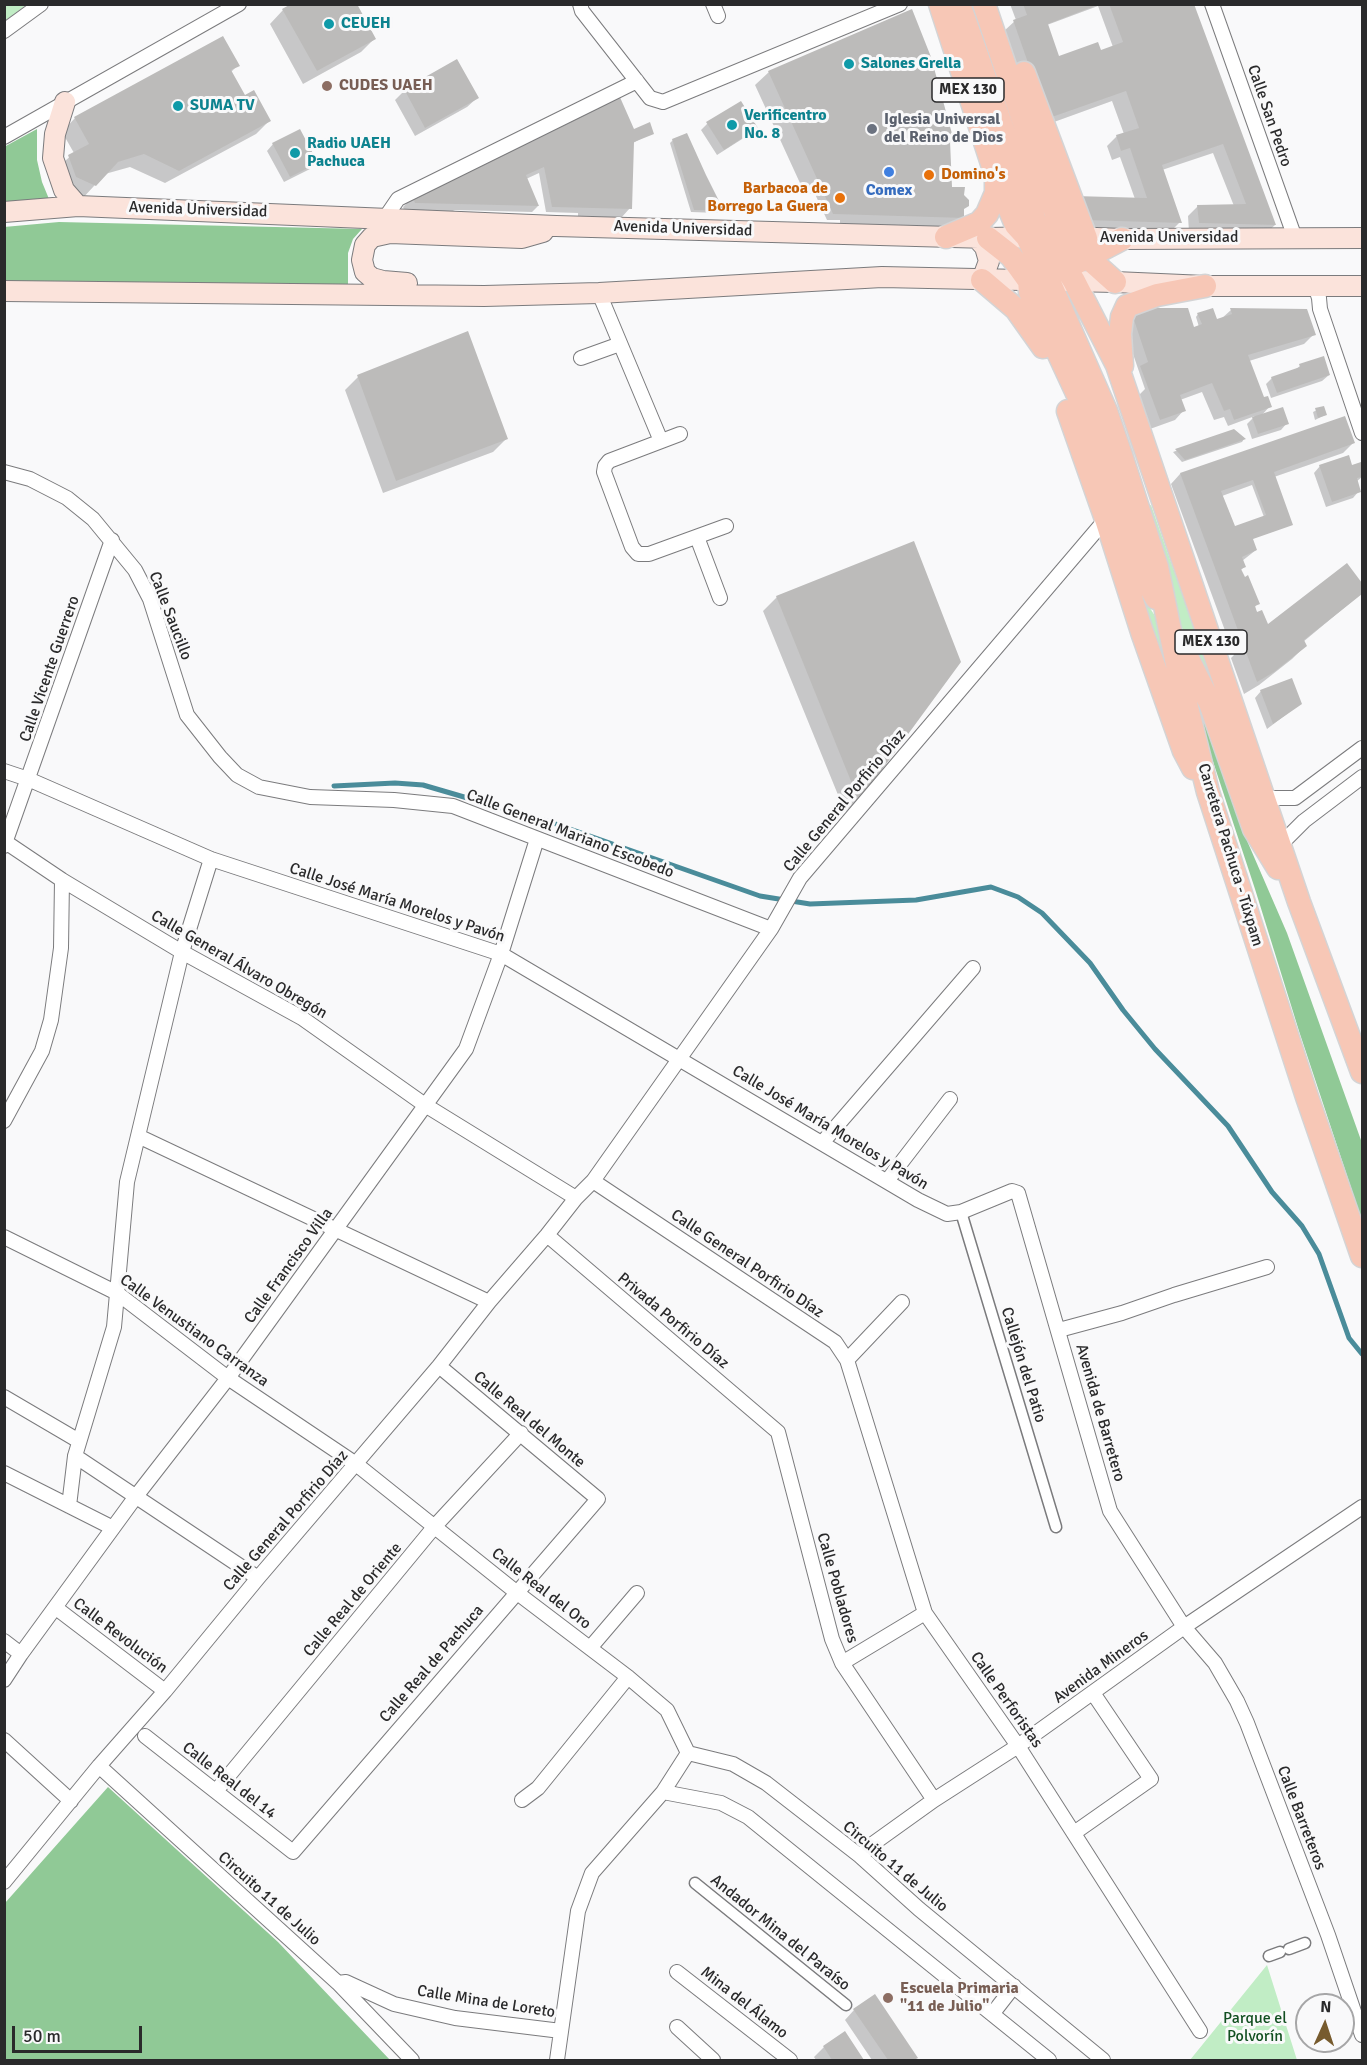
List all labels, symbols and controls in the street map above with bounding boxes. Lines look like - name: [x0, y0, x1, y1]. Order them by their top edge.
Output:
- place label: CEUEH: [341, 14, 391, 34]
- marker: CEUEH: [322, 17, 336, 31]
- place label: Salones Grella: [861, 54, 961, 74]
- marker: Salones Grella: [842, 57, 856, 71]
- street label: Calle San Pedro: [1243, 63, 1295, 169]
- place label: CUDES UAEH: [339, 76, 433, 96]
- road number: MEX 130: [932, 78, 1004, 102]
- marker: CUDES UAEH: [320, 79, 334, 93]
- place label: SUMA TV: [190, 96, 255, 116]
- marker: SUMA TV: [171, 99, 185, 113]
- place label: Verificentro No. 8: [744, 106, 827, 144]
- place label: Iglesia Universal del Reino de Dios: [884, 110, 1003, 148]
- marker: Verificentro No. 8: [725, 118, 739, 132]
- marker: Iglesia Universal del Reino de Dios: [865, 122, 879, 136]
- place label: Radio UAEH Pachuca: [307, 134, 391, 172]
- marker: Radio UAEH Pachuca: [288, 146, 302, 160]
- marker: Comex: [882, 165, 896, 179]
- place label: Domino's: [941, 165, 1006, 185]
- marker: Domino's: [922, 168, 936, 182]
- place label: Barbacoa de Borrego La Guera: [707, 179, 828, 217]
- place label: Comex: [866, 181, 912, 201]
- marker: Barbacoa de Borrego La Guera: [833, 191, 847, 205]
- street label: Avenida Universidad: [128, 198, 268, 222]
- street label: Avenida Universidad: [613, 217, 753, 241]
- street label: Avenida Universidad: [1100, 228, 1238, 248]
- street label: Calle Saucillo: [144, 569, 196, 663]
- street label: Calle Vicente Guerrero: [16, 593, 84, 745]
- road number: MEX 130: [1175, 630, 1247, 654]
- street label: Calle General Porfirio Díaz: [780, 726, 910, 876]
- street label: Carretera Pachuca - Túxpam: [1193, 761, 1267, 949]
- street label: Calle General Mariano Escobedo: [464, 785, 676, 883]
- street label: Calle José María Morelos y Pavón: [287, 859, 507, 947]
- street label: Calle General Álvaro Obregón: [147, 907, 331, 1023]
- street label: Calle José María Morelos y Pavón: [728, 1062, 932, 1194]
- street label: Calle Francisco Villa: [241, 1205, 337, 1327]
- street label: Calle General Porfirio Díaz: [667, 1206, 827, 1322]
- street label: Privada Porfirio Díaz: [613, 1269, 733, 1373]
- street label: Calle Venustiano Carranza: [116, 1271, 272, 1391]
- street label: Callejón del Patio: [996, 1305, 1050, 1425]
- street label: Avenida de Barretero: [1071, 1342, 1129, 1484]
- street label: Calle Real del Monte: [469, 1368, 589, 1472]
- street label: Calle General Porfirio Díaz: [220, 1447, 352, 1595]
- street label: Calle Pobladores: [812, 1531, 862, 1645]
- street label: Calle Real de Oriente: [300, 1539, 406, 1661]
- street label: Calle Real del Oro: [487, 1544, 595, 1634]
- street label: Calle Revolución: [69, 1594, 171, 1678]
- street label: Calle Real de Pachuca: [376, 1601, 488, 1727]
- street label: Avenida Mineros: [1050, 1626, 1152, 1708]
- street label: Calle Perforistas: [966, 1648, 1046, 1752]
- street label: Calle Real del 14: [178, 1738, 280, 1824]
- street label: Calle Barreteros: [1272, 1763, 1330, 1873]
- street label: Circuito 11 de Julio: [839, 1817, 951, 1917]
- street label: Circuito 11 de Julio: [214, 1848, 324, 1950]
- street label: Andador Mina del Paraíso: [706, 1871, 854, 1995]
- street label: Mina del Álamo: [696, 1963, 792, 2043]
- place label: Escuela Primaria "11 de Julio": [900, 1979, 1019, 2017]
- street label: Calle Mina de Loreto: [416, 1982, 556, 2022]
- marker: Escuela Primaria "11 de Julio": [881, 1991, 895, 2005]
- north arrow: [1295, 1993, 1355, 2053]
- text: N: [1320, 1997, 1332, 2017]
- park label: Parque el Polvorín: [1223, 2009, 1287, 2047]
- scale bar: [15, 2014, 146, 2052]
- text: 50 m: [23, 2025, 61, 2047]

